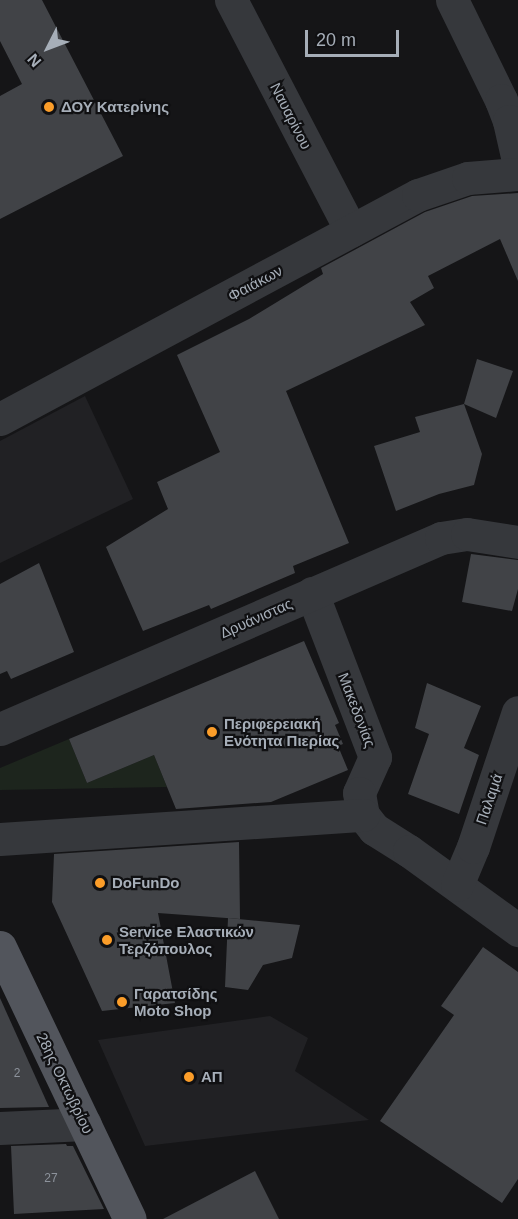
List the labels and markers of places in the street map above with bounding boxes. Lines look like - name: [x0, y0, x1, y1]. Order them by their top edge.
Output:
- place label: ΔΟΥ Κατερίνης: [61, 98, 169, 116]
- marker: ΔΟΥ Κατερίνης: [42, 100, 56, 114]
- place label: Περιφερειακή Ενότητα Πιερίας: [224, 714, 339, 749]
- marker: Περιφερειακή Ενότητα Πιερίας: [205, 725, 219, 739]
- place label: DoFunDo: [112, 874, 179, 892]
- marker: DoFunDo: [93, 876, 107, 890]
- place label: Service Ελαστικών Τερζόπουλος: [119, 922, 254, 957]
- marker: Service Ελαστικών Τερζόπουλος: [100, 933, 114, 947]
- place label: Γαρατσίδης Moto Shop: [134, 984, 218, 1019]
- marker: Γαρατσίδης Moto Shop: [115, 995, 129, 1009]
- place label: ΑΠ: [201, 1068, 223, 1086]
- marker: ΑΠ: [182, 1070, 196, 1084]

